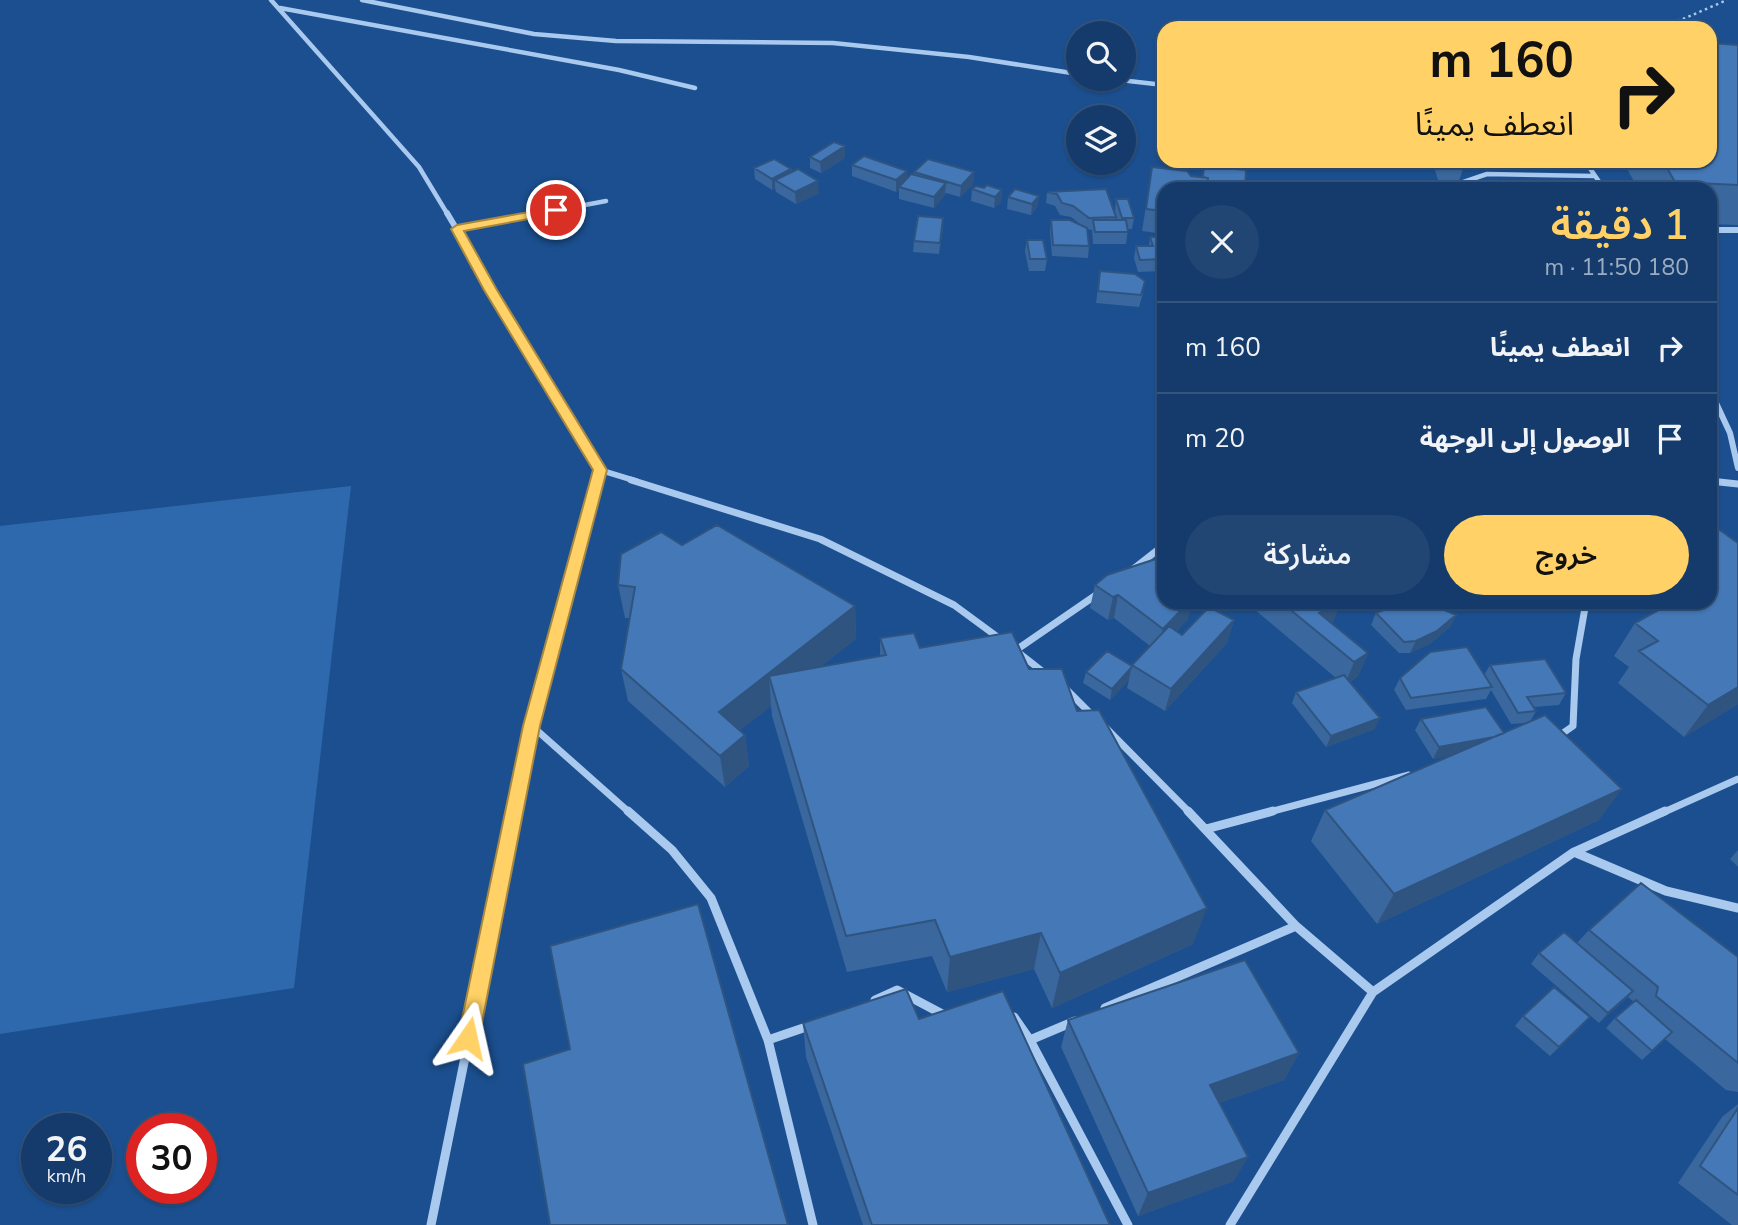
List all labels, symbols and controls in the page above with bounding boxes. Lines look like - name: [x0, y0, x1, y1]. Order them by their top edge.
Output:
- map controls: [1066, 21, 1136, 175]
- button: search: [1066, 21, 1136, 91]
- text: 160 m: [1430, 27, 1574, 94]
- icon: right: [1598, 49, 1689, 140]
- text: انعطف يمينًا: [1415, 103, 1574, 146]
- button: layers: [1066, 105, 1136, 175]
- pin: [526, 180, 586, 240]
- icon: arrive: [537, 191, 575, 229]
- text: 1 دقيقة: [1551, 197, 1689, 254]
- button: close: [1185, 205, 1259, 279]
- text: 180 m · 11:50: [1544, 252, 1689, 283]
- icon: right: [1651, 329, 1689, 367]
- text: 160 m: [1185, 330, 1261, 365]
- text: انعطف يمينًا: [1490, 330, 1630, 365]
- icon: arrive: [1651, 420, 1689, 458]
- text: 20 m: [1185, 421, 1245, 456]
- text: الوصول إلى الوجهة: [1420, 421, 1630, 456]
- button: مشاركة: [1185, 515, 1430, 595]
- button: خروج: [1444, 515, 1689, 595]
- position arrow: [431, 1001, 505, 1075]
- speed limit sign: 30: [126, 1113, 217, 1204]
- text: 26: [45, 1126, 88, 1173]
- text: km/h: [47, 1164, 86, 1188]

